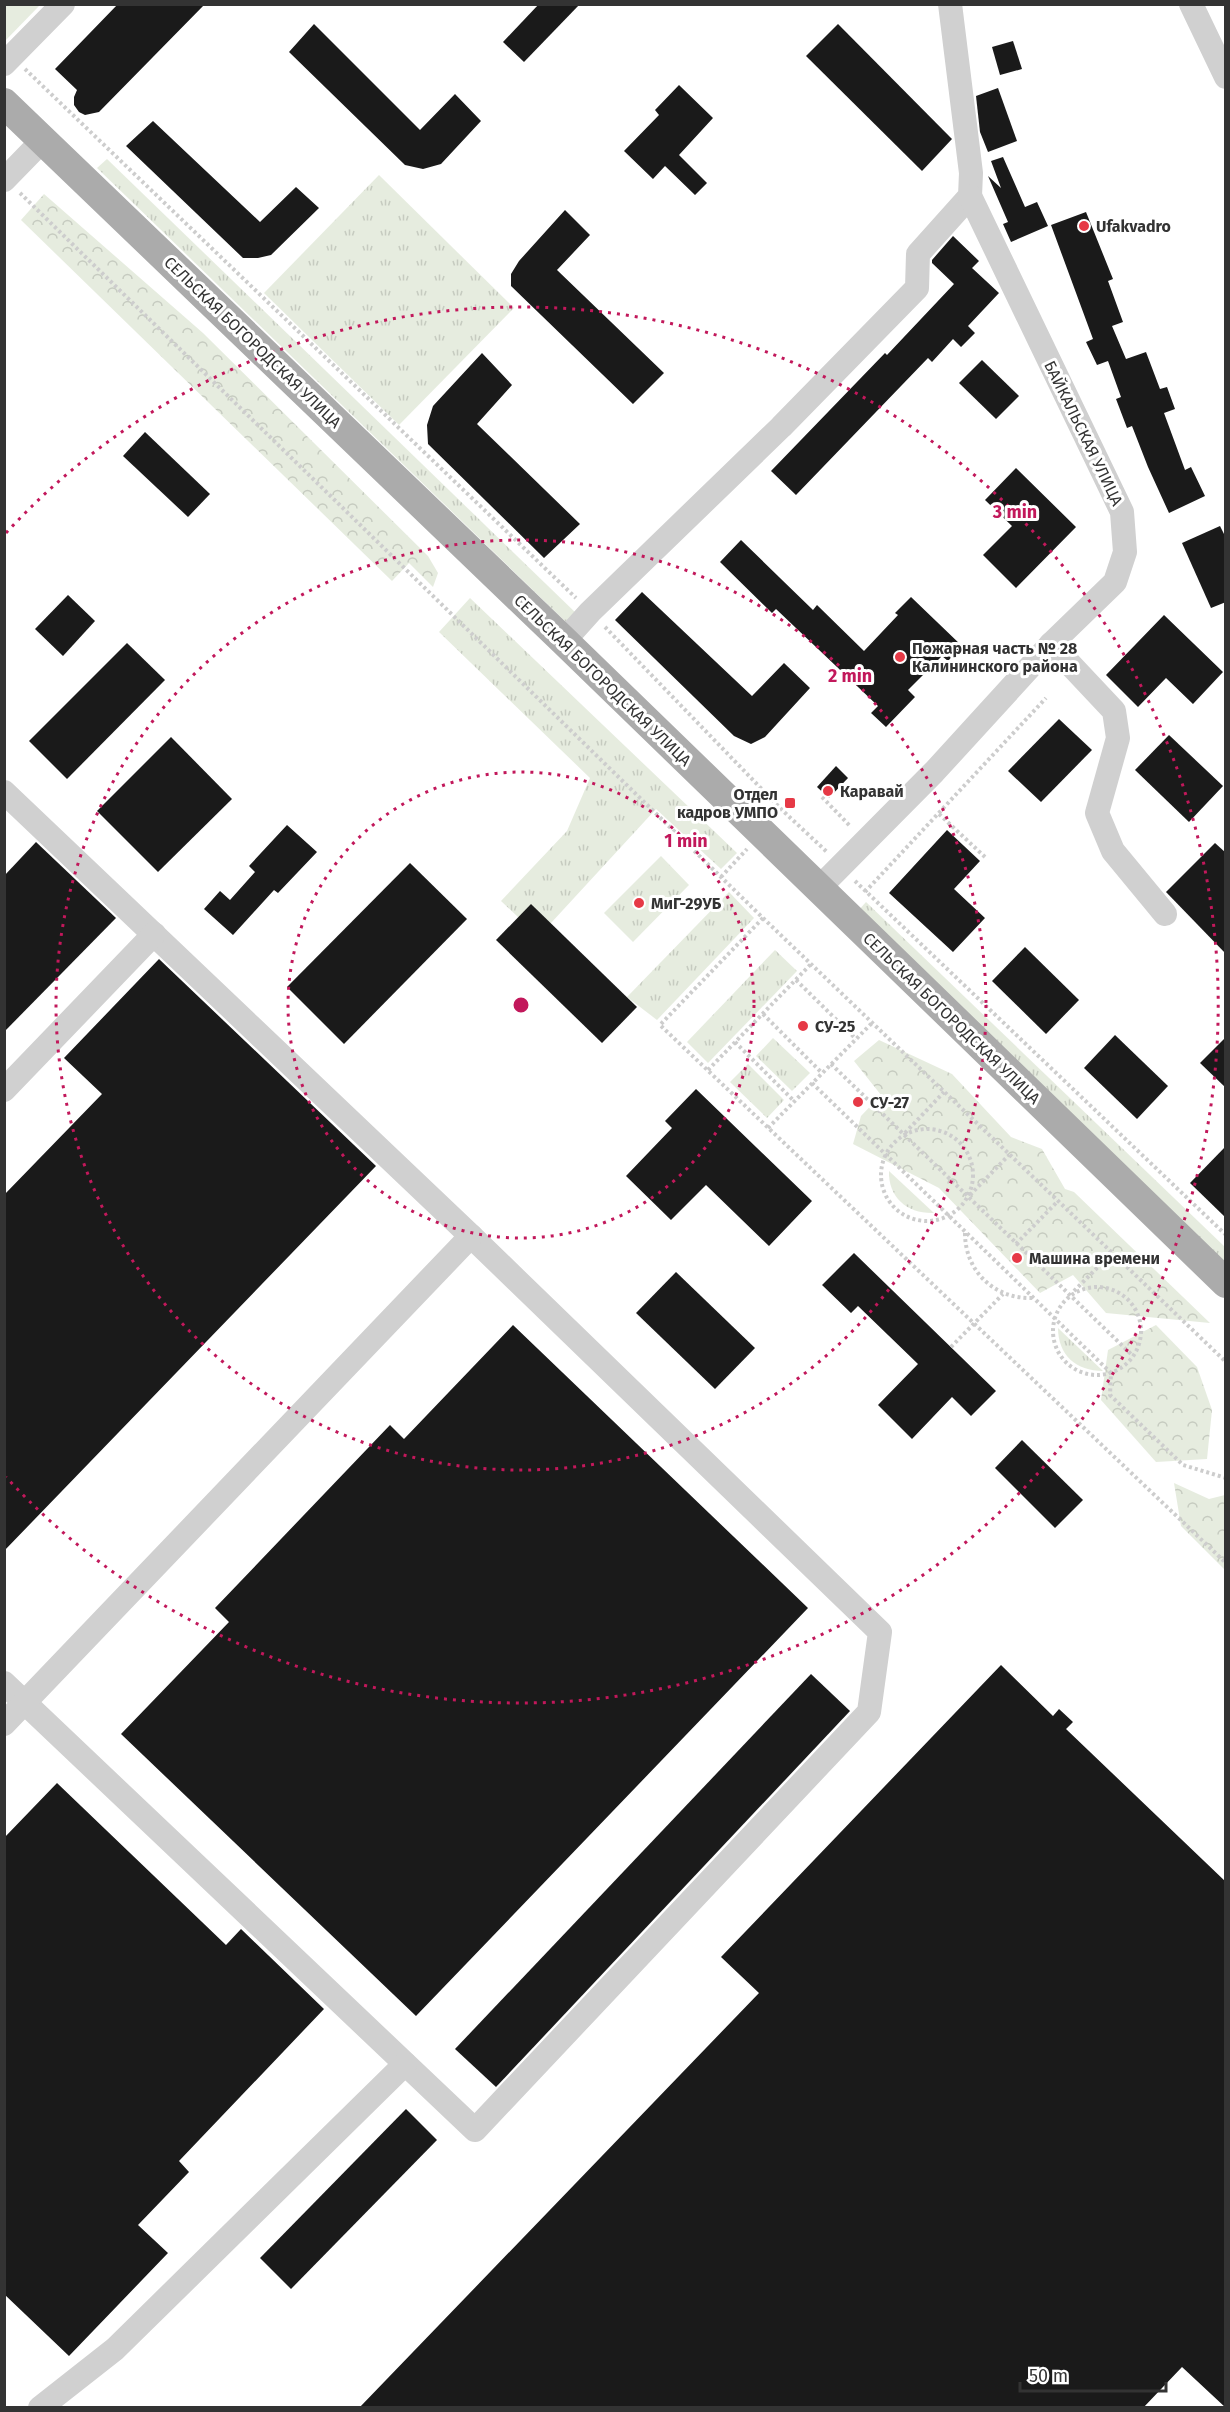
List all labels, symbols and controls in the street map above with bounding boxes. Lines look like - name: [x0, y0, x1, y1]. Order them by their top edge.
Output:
- place label: Ufakvadro: [1096, 217, 1171, 236]
- marker: Ufakvadro: [1077, 219, 1091, 233]
- street label: СЕЛЬСКАЯ БОГОРОДСКАЯ УЛИЦА: [160, 253, 346, 433]
- street label: БАЙКАЛЬСКАЯ УЛИЦА: [1040, 358, 1127, 509]
- text: 3 min: [992, 501, 1037, 523]
- street label: СЕЛЬСКАЯ БОГОРОДСКАЯ УЛИЦА: [510, 591, 696, 771]
- place label: Пожарная часть № 28 Калининского района: [912, 639, 1078, 676]
- marker: Пожарная часть № 28 Калининского района: [893, 650, 907, 664]
- text: 2 min: [828, 665, 872, 687]
- place label: Каравай: [840, 782, 904, 801]
- marker: Каравай: [821, 784, 835, 798]
- place label: Отдел кадров УМПО: [677, 785, 778, 822]
- marker: Отдел кадров УМПО: [783, 796, 797, 810]
- text: 1 min: [664, 830, 708, 852]
- place label: МиГ-29УБ: [651, 894, 722, 913]
- marker: МиГ-29УБ: [632, 896, 646, 910]
- street label: СЕЛЬСКАЯ БОГОРОДСКАЯ УЛИЦА: [859, 929, 1045, 1109]
- centre of rings: [511, 995, 531, 1015]
- place label: СУ-25: [815, 1017, 856, 1036]
- marker: СУ-25: [796, 1019, 810, 1033]
- place label: СУ-27: [870, 1093, 910, 1112]
- marker: СУ-27: [851, 1095, 865, 1109]
- place label: Машина времени: [1029, 1249, 1160, 1268]
- marker: Машина времени: [1010, 1251, 1024, 1265]
- scale bar: [1020, 2355, 1166, 2393]
- text: 50 m: [1029, 2365, 1068, 2387]

